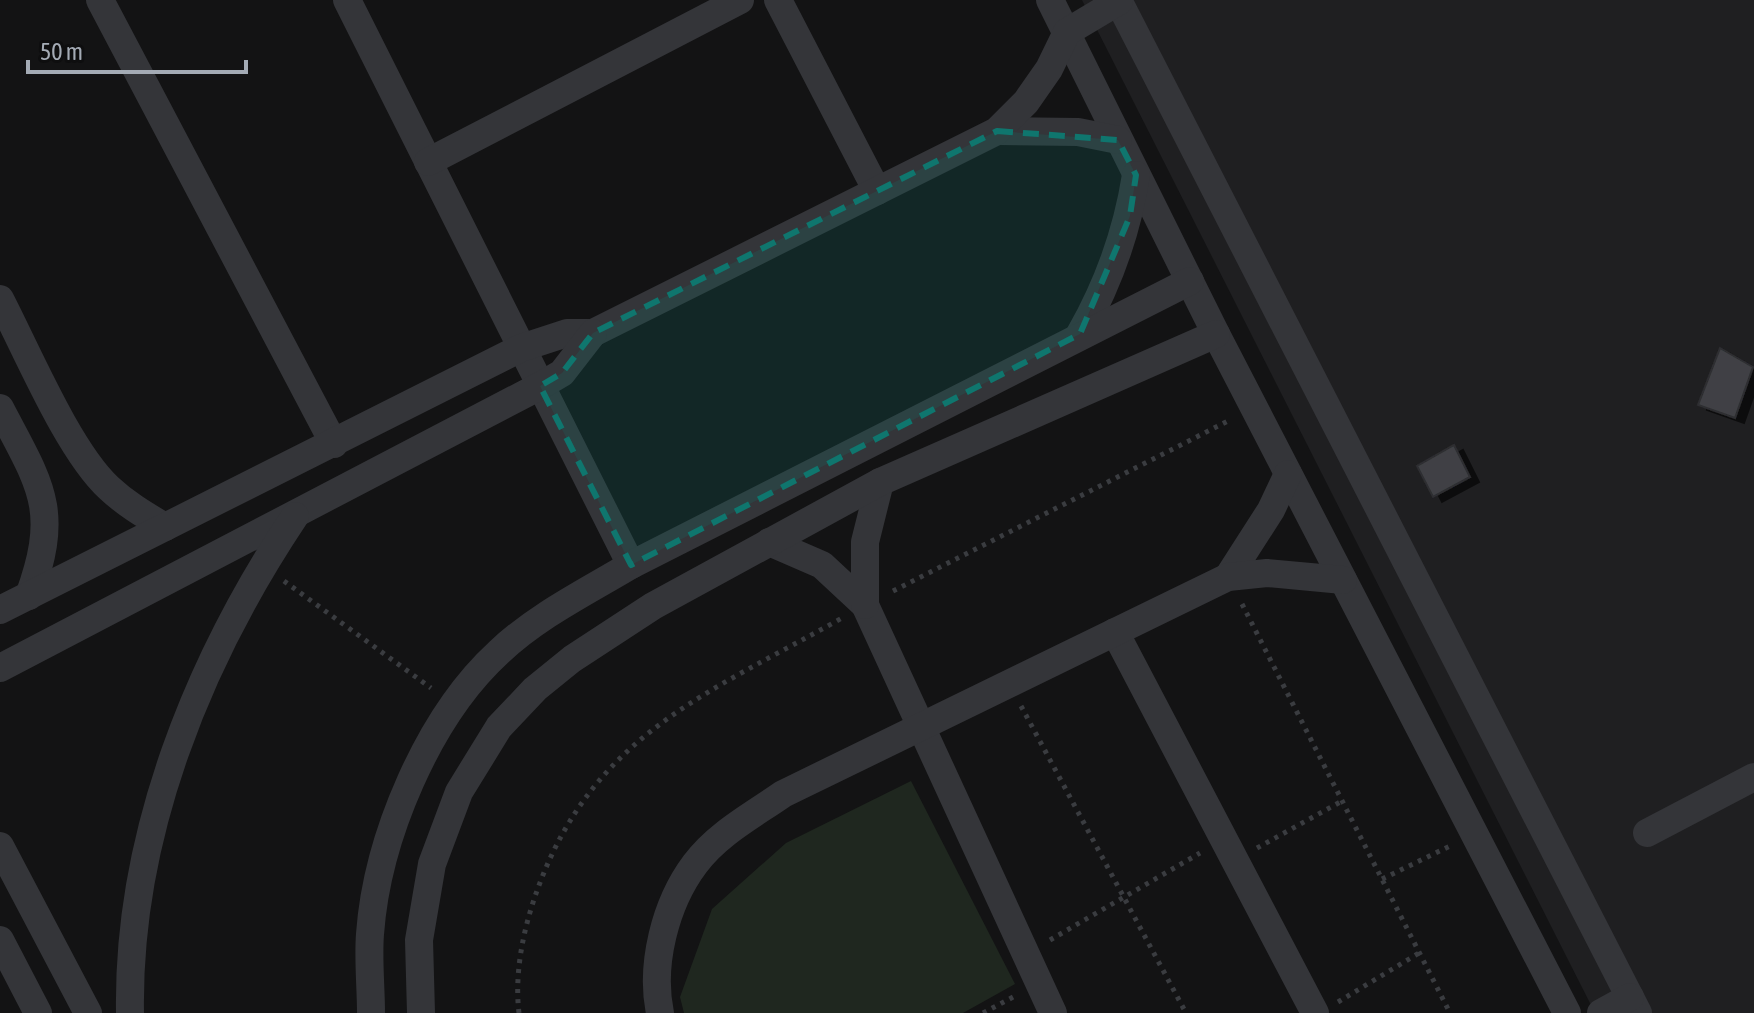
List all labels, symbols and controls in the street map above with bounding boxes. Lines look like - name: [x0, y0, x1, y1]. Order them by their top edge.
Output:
- scale bar: [28, 24, 246, 74]
- text: 50 m: [40, 38, 83, 65]

